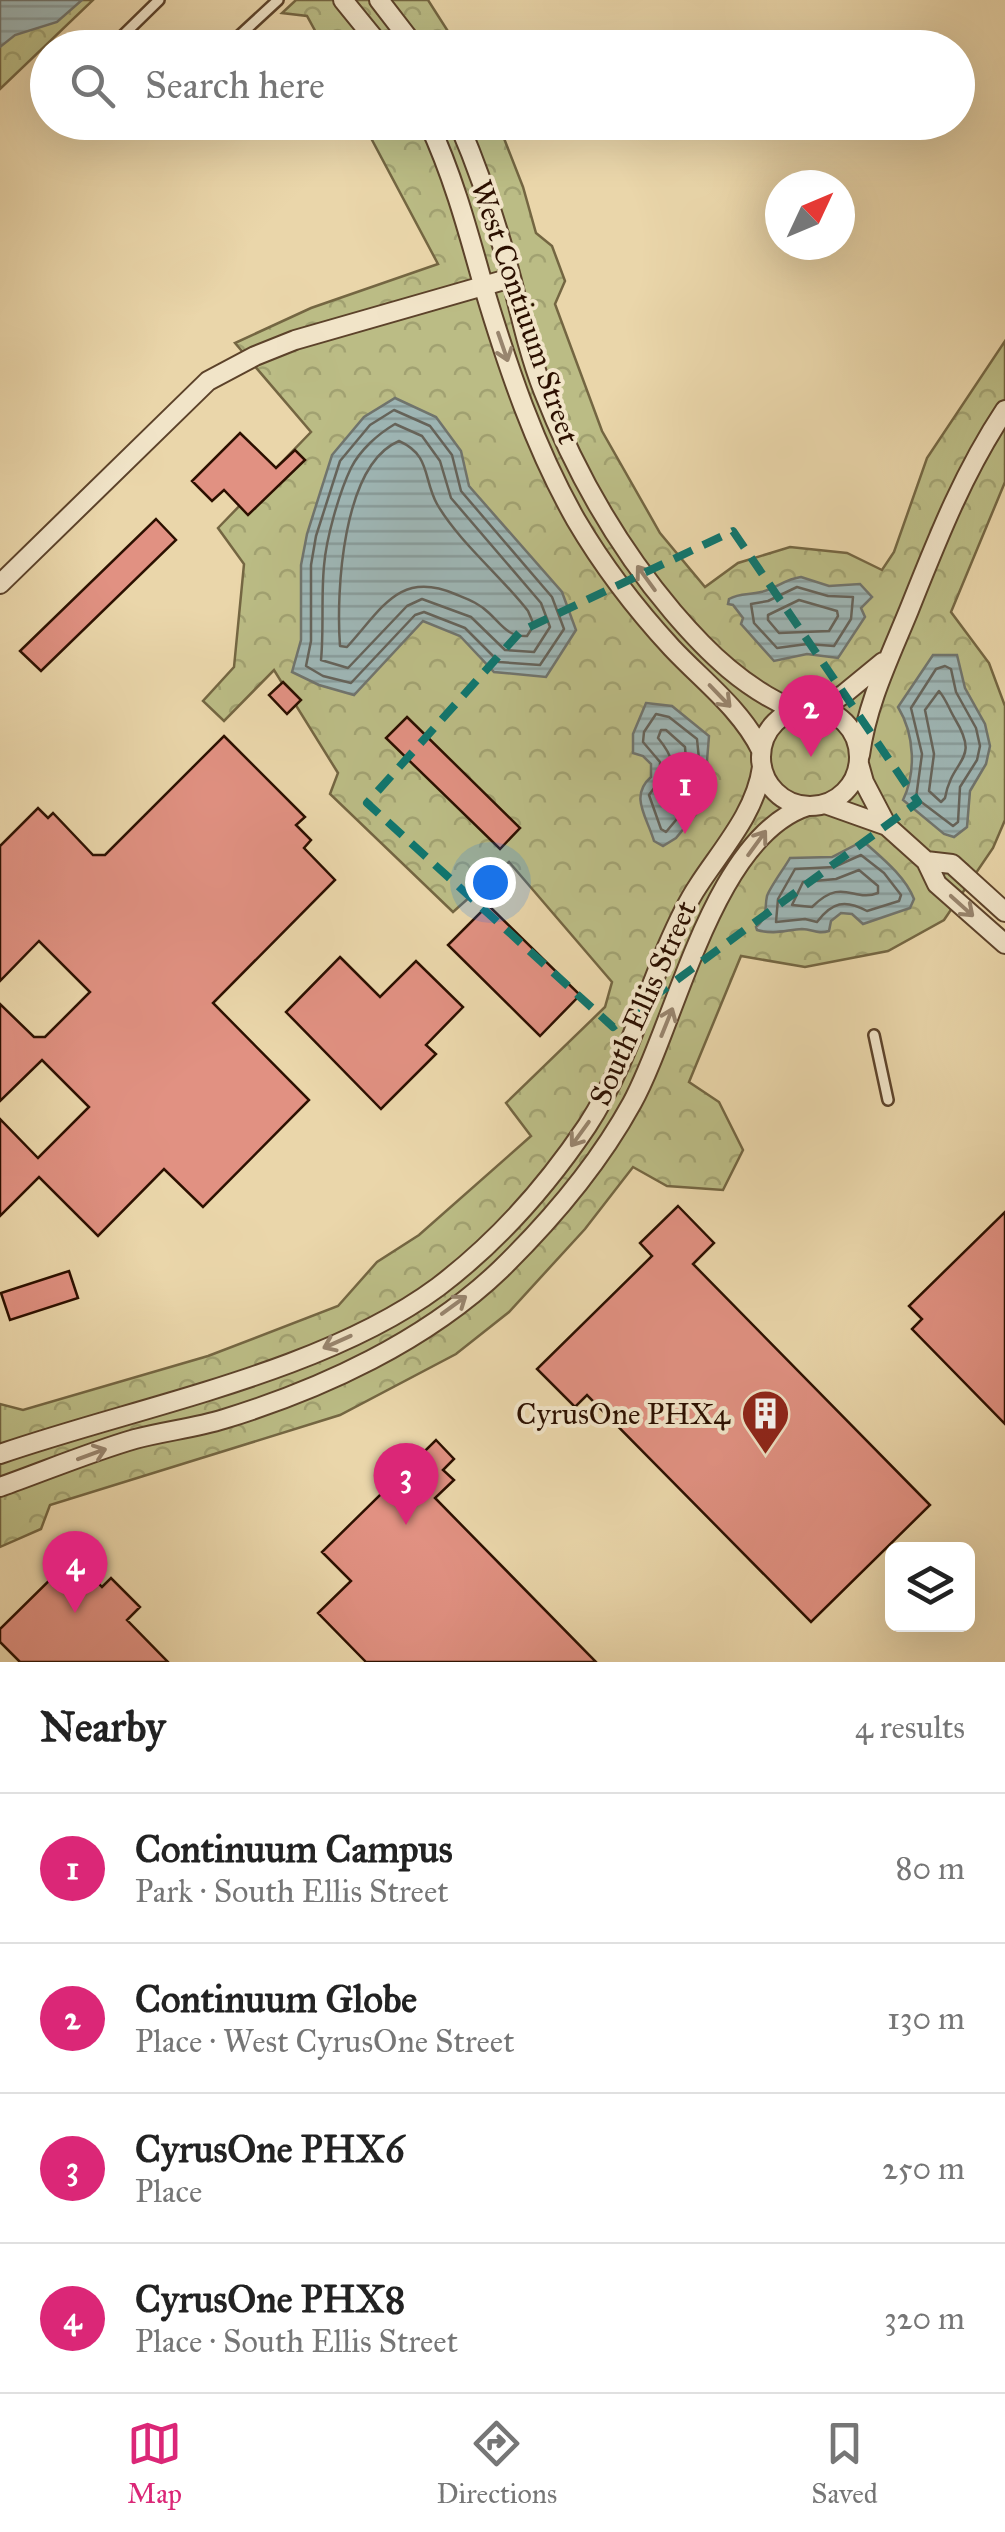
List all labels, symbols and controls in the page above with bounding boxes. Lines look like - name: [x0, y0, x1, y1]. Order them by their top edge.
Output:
- search box: [30, 30, 975, 140]
- icon: search: [65, 58, 120, 113]
- text: Search here: [145, 62, 325, 108]
- north arrow: [765, 170, 855, 260]
- street label: West Contiuum Street: [463, 175, 587, 449]
- one-way arrow: [496, 331, 514, 363]
- one-way arrow: [636, 565, 657, 593]
- pin: 2: [778, 674, 844, 757]
- one-way arrow: [707, 684, 731, 708]
- pin: 1: [652, 752, 718, 834]
- one-way arrow: [746, 830, 767, 857]
- your location: [465, 857, 516, 908]
- one-way arrow: [948, 894, 974, 916]
- street label: South Ellis Street: [582, 895, 704, 1111]
- one-way arrow: [660, 1007, 678, 1037]
- one-way arrow: [570, 1120, 591, 1147]
- one-way arrow: [440, 1295, 467, 1316]
- one-way arrow: [322, 1334, 353, 1352]
- building icon: CyrusOne PHX4: [739, 1388, 791, 1456]
- place label: CyrusOne PHX4: [516, 1396, 731, 1432]
- pin: 3: [374, 1442, 438, 1525]
- one-way arrow: [75, 1444, 106, 1462]
- pin: 4: [42, 1530, 108, 1613]
- map controls: [885, 1542, 975, 1632]
- button: layers: [885, 1542, 975, 1632]
- text: Nearby: [40, 1701, 165, 1753]
- text: 4 results: [855, 1708, 965, 1747]
- text: Continuum Campus: [135, 1826, 453, 1872]
- text: 1: [66, 1849, 79, 1888]
- text: 80 m: [896, 1849, 965, 1888]
- text: Park · South Ellis Street: [135, 1872, 449, 1911]
- text: Continuum Globe: [135, 1976, 417, 2022]
- text: 2: [65, 1999, 80, 2038]
- text: 130 m: [887, 1999, 965, 2038]
- text: Place · West CyrusOne Street: [135, 2022, 515, 2061]
- text: CyrusOne PHX6: [135, 2126, 404, 2172]
- text: 3: [66, 2149, 79, 2188]
- text: 250 m: [882, 2149, 965, 2188]
- text: Place: [135, 2172, 202, 2211]
- text: CyrusOne PHX8: [135, 2276, 405, 2322]
- text: 4: [64, 2299, 81, 2338]
- text: 320 m: [884, 2299, 965, 2338]
- text: Place · South Ellis Street: [135, 2322, 458, 2361]
- tab: Map: [127, 2416, 182, 2511]
- tab: Directions: [436, 2416, 557, 2511]
- tab: Saved: [811, 2416, 878, 2511]

